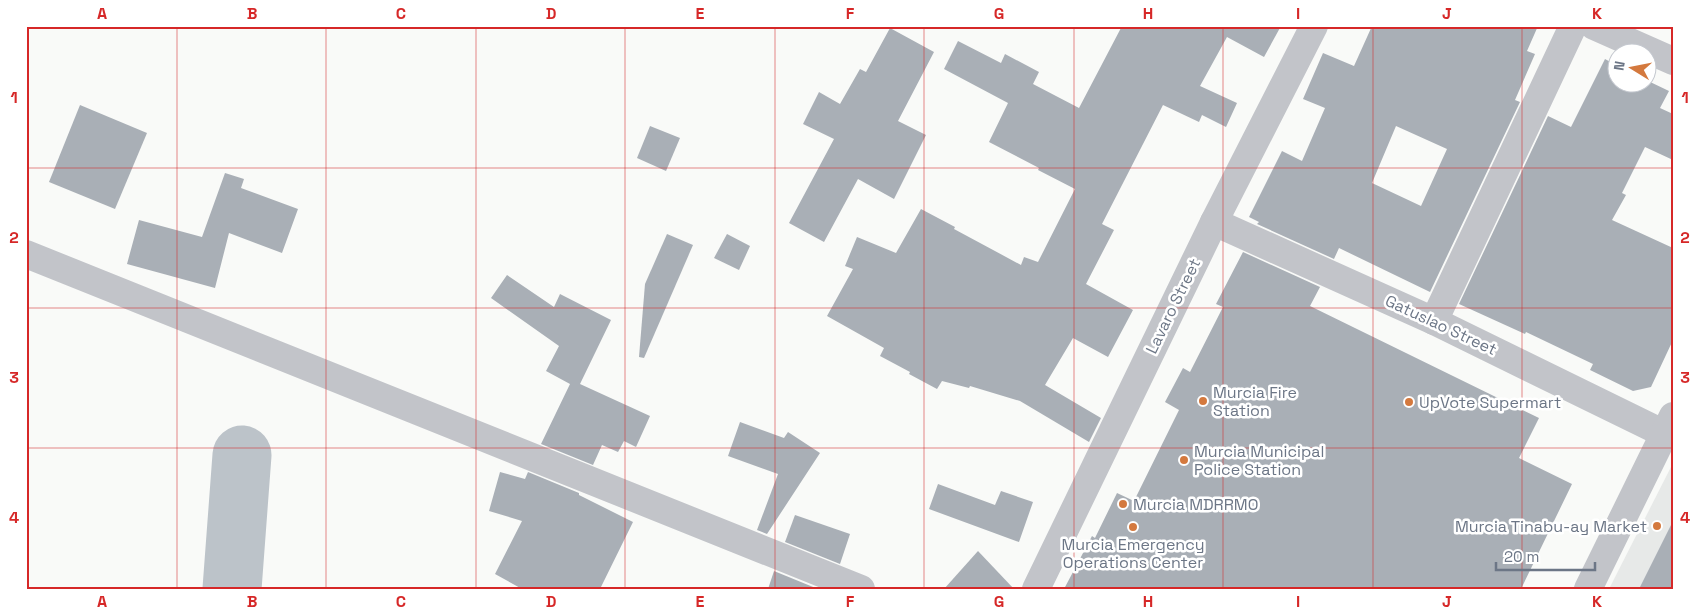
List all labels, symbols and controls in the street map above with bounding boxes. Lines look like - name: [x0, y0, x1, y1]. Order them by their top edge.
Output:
- text: A: [97, 3, 107, 24]
- text: B: [247, 3, 257, 24]
- text: C: [396, 3, 406, 24]
- text: D: [546, 3, 556, 24]
- text: E: [696, 3, 705, 24]
- text: F: [846, 3, 855, 24]
- text: G: [994, 3, 1004, 24]
- text: H: [1143, 3, 1153, 24]
- text: I: [1296, 3, 1300, 24]
- text: J: [1442, 3, 1452, 24]
- text: K: [1592, 3, 1602, 24]
- north arrow: [1606, 42, 1656, 92]
- text: N: [1610, 60, 1629, 72]
- text: 1: [10, 87, 18, 108]
- text: 1: [1681, 87, 1689, 108]
- text: 2: [9, 227, 19, 248]
- text: 2: [1680, 227, 1690, 248]
- street label: Lavaro Street: [1141, 255, 1205, 357]
- street label: Gatuslao Street: [1382, 290, 1500, 360]
- text: 3: [9, 367, 19, 388]
- text: 3: [1680, 367, 1690, 388]
- place label: Murcia Fire Station: [1213, 382, 1297, 421]
- place label: UpVote Supermart: [1419, 392, 1561, 413]
- marker: Murcia Fire Station: [1197, 395, 1209, 407]
- marker: UpVote Supermart: [1403, 396, 1415, 408]
- place label: Murcia Municipal Police Station: [1194, 441, 1324, 480]
- marker: Murcia Municipal Police Station: [1178, 454, 1190, 466]
- place label: Murcia MDRRMO: [1133, 494, 1258, 515]
- marker: Murcia MDRRMO: [1117, 498, 1129, 510]
- text: 4: [9, 507, 19, 528]
- text: 4: [1680, 507, 1690, 528]
- place label: Murcia Tinabu-ay Market: [1455, 516, 1647, 537]
- marker: Murcia Tinabu-ay Market: [1651, 520, 1663, 532]
- marker: Murcia Emergency Operations Center: [1127, 521, 1139, 533]
- place label: Murcia Emergency Operations Center: [1061, 534, 1205, 573]
- scale bar: [1496, 540, 1595, 572]
- text: 20 m: [1504, 547, 1539, 566]
- text: A: [97, 591, 107, 612]
- text: B: [247, 591, 257, 612]
- text: C: [396, 591, 406, 612]
- text: D: [546, 591, 556, 612]
- text: E: [696, 591, 705, 612]
- text: F: [846, 591, 855, 612]
- text: G: [994, 591, 1004, 612]
- text: H: [1143, 591, 1153, 612]
- text: I: [1296, 591, 1300, 612]
- text: J: [1442, 591, 1452, 612]
- text: K: [1592, 591, 1602, 612]

